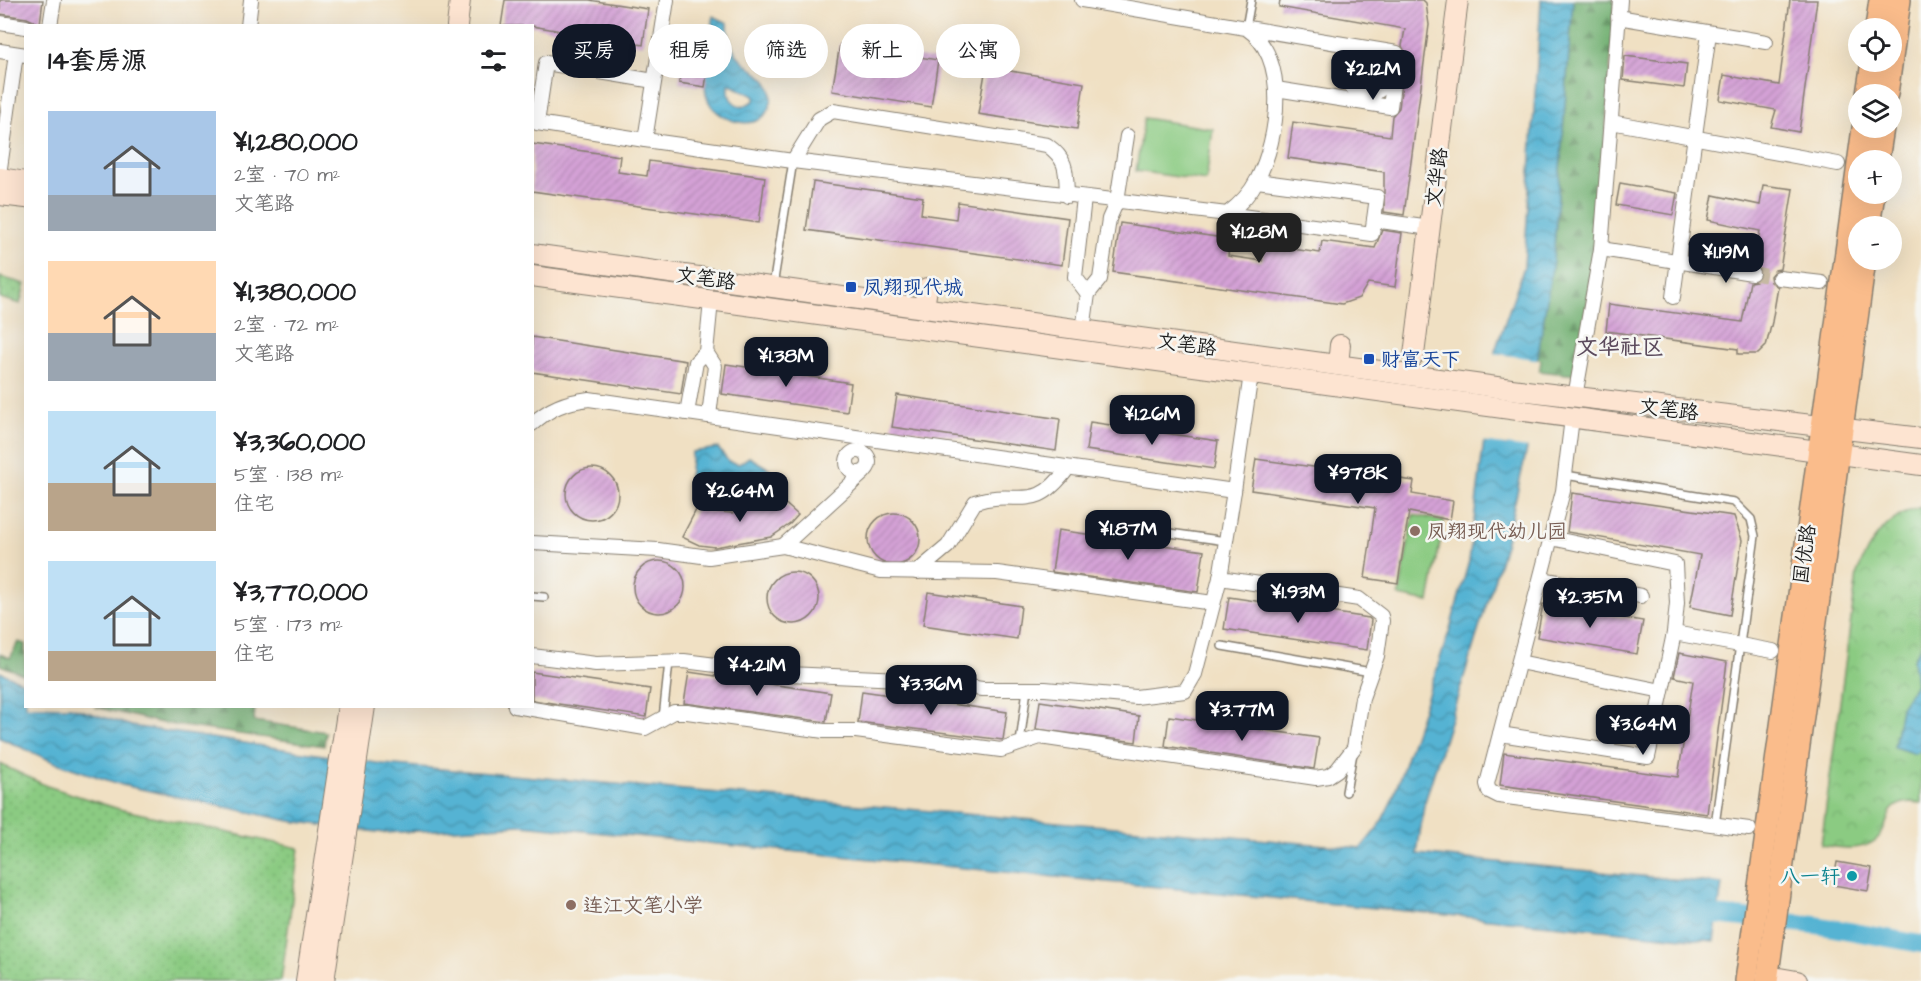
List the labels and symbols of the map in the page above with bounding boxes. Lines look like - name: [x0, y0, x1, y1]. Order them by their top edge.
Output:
- pin: ¥2.12M: [1324, 50, 1422, 101]
- street label: 文华路: [1419, 145, 1455, 209]
- pin: ¥1.28M: [1210, 213, 1308, 264]
- pin: ¥1.19M: [1677, 233, 1775, 284]
- street label: 文笔路: [674, 261, 739, 297]
- place label: 凤翔现代城: [863, 274, 963, 302]
- marker: 凤翔现代城: [844, 280, 858, 294]
- street label: 文笔路: [1155, 327, 1220, 363]
- district label: 文华社区: [1576, 332, 1664, 363]
- pin: ¥1.38M: [737, 337, 835, 388]
- place label: 财富天下: [1381, 346, 1461, 374]
- marker: 财富天下: [1362, 352, 1376, 366]
- street label: 文笔路: [1637, 392, 1701, 428]
- pin: ¥1.26M: [1103, 395, 1201, 446]
- pin: ¥978K: [1316, 454, 1400, 505]
- pin: ¥2.64M: [691, 472, 789, 523]
- pin: ¥1.87M: [1079, 510, 1177, 561]
- place label: 凤翔现代幼儿园: [1427, 518, 1567, 546]
- street label: 国优路: [1787, 521, 1823, 586]
- marker: 凤翔现代幼儿园: [1408, 524, 1422, 538]
- pin: ¥1.93M: [1249, 573, 1347, 624]
- pin: ¥2.35M: [1541, 578, 1639, 629]
- pin: ¥4.21M: [708, 646, 806, 697]
- pin: ¥3.36M: [882, 665, 980, 716]
- pin: ¥3.77M: [1193, 691, 1291, 742]
- pin: ¥3.64M: [1594, 705, 1692, 756]
- place label: 八一轩: [1780, 863, 1840, 891]
- marker: 八一轩: [1845, 869, 1859, 883]
- place label: 连江文笔小学: [583, 892, 703, 920]
- marker: 连江文笔小学: [564, 898, 578, 912]

